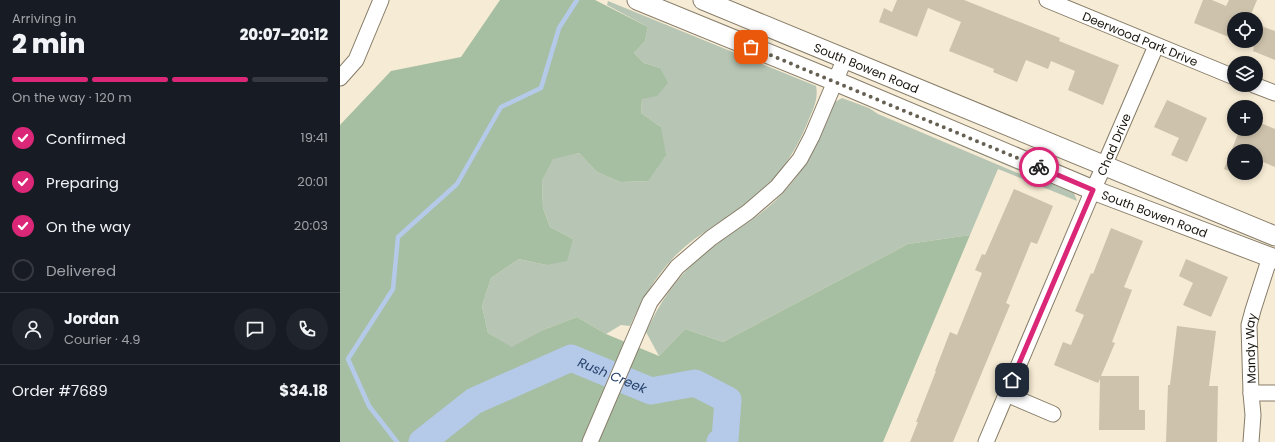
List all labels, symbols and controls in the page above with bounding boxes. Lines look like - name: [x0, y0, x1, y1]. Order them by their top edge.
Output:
- street label: Deerwood Park Drive: [1080, 7, 1201, 70]
- text: Arriving in: [12, 9, 76, 28]
- map controls: [1227, 12, 1263, 180]
- button: locate: [1227, 12, 1263, 48]
- text: 20:07–20:12: [240, 24, 328, 45]
- text: 2 min: [12, 26, 85, 62]
- pin: [734, 30, 768, 64]
- icon: bag: [740, 36, 762, 58]
- street label: South Bowen Road: [812, 38, 922, 97]
- button: layers: [1227, 56, 1263, 92]
- text: On the way · 120 m: [12, 88, 132, 107]
- button: +: [1227, 100, 1263, 136]
- street label: Chad Drive: [1092, 110, 1134, 178]
- icon: check: [12, 127, 34, 149]
- text: Confirmed: [46, 128, 126, 149]
- text: 19:41: [301, 128, 328, 147]
- button: −: [1227, 144, 1263, 180]
- courier: [1019, 147, 1059, 187]
- icon: bike: [1028, 156, 1050, 178]
- icon: check: [12, 171, 34, 193]
- text: Preparing: [46, 172, 119, 193]
- text: 20:01: [297, 172, 328, 191]
- street label: South Bowen Road: [1099, 186, 1210, 241]
- icon: check: [12, 215, 34, 237]
- text: On the way: [46, 216, 131, 237]
- text: 20:03: [294, 216, 328, 235]
- text: Delivered: [46, 260, 116, 281]
- button: person: [12, 308, 54, 350]
- text: Jordan: [64, 308, 119, 329]
- button: chat: [234, 308, 276, 350]
- button: phone: [286, 308, 328, 350]
- street label: Mandy Way: [1240, 311, 1260, 384]
- text: Courier · 4.9: [64, 330, 140, 349]
- water label: Rush Creek: [575, 352, 651, 398]
- pin: [995, 363, 1029, 397]
- icon: home: [1001, 369, 1023, 391]
- text: Order #7689: [12, 380, 108, 401]
- text: $34.18: [279, 380, 328, 401]

